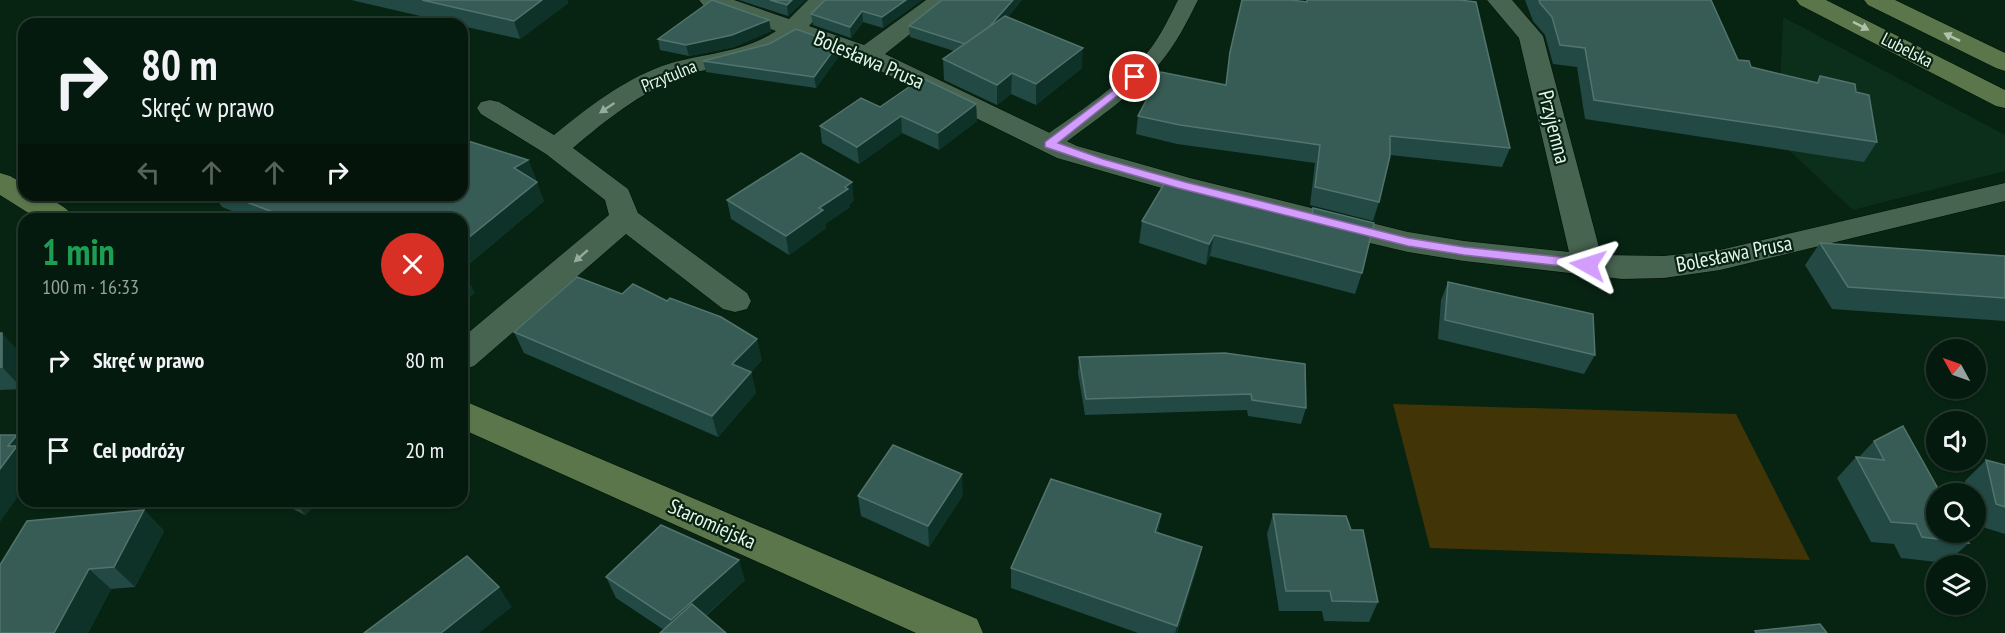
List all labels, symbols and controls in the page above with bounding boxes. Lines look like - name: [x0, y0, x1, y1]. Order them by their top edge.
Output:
- one-way arrow: [1852, 22, 1869, 31]
- street label: Bolesława Prusa: [810, 24, 929, 95]
- street label: Lubelska: [1878, 27, 1937, 72]
- one-way arrow: [1944, 32, 1961, 42]
- text: 80 m: [141, 37, 218, 92]
- icon: right: [42, 42, 120, 120]
- pin: [1109, 51, 1160, 102]
- street label: Przytulna: [638, 54, 700, 97]
- icon: arrive: [1118, 60, 1151, 93]
- street label: Przyjemna: [1532, 87, 1577, 166]
- text: Skręć w prawo: [141, 90, 275, 124]
- one-way arrow: [599, 102, 615, 113]
- icon: left: [132, 156, 165, 189]
- icon: ahead: [195, 156, 228, 189]
- icon: ahead: [258, 156, 291, 189]
- icon: right: [321, 156, 354, 189]
- text: 1 min: [42, 228, 115, 275]
- street label: Bolesława Prusa: [1674, 229, 1794, 278]
- button: close: [381, 233, 444, 296]
- position arrow: [1556, 233, 1620, 297]
- one-way arrow: [573, 249, 588, 263]
- text: 100 m · 16:33: [42, 274, 139, 300]
- north arrow: [1926, 339, 1986, 399]
- map controls: [1926, 339, 1986, 615]
- icon: right: [42, 344, 75, 377]
- text: Skręć w prawo: [93, 346, 204, 374]
- text: 80 m: [405, 346, 444, 374]
- button: sound: [1926, 411, 1986, 471]
- icon: arrive: [42, 434, 75, 467]
- text: Cel podróży: [93, 436, 184, 464]
- text: 20 m: [405, 436, 444, 464]
- button: search: [1926, 483, 1986, 543]
- street label: Staromiejska: [664, 492, 760, 555]
- button: layers: [1926, 555, 1986, 615]

